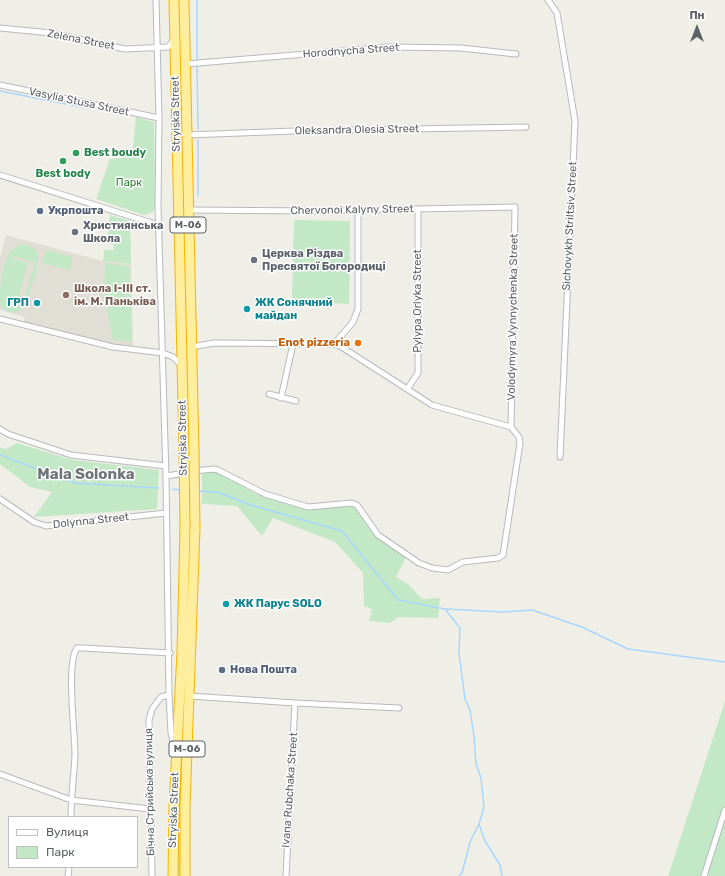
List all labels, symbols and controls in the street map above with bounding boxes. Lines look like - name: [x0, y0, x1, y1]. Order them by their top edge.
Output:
- north arrow: [677, 8, 717, 48]
- text: Пн: [689, 9, 705, 22]
- street label: Zelena Street: [46, 27, 116, 53]
- street label: Horodnycha Street: [302, 41, 400, 61]
- street label: Stryiska Street: [169, 76, 183, 152]
- street label: Vasylia Stusa Street: [28, 85, 130, 119]
- street label: Oleksandra Olesia Street: [295, 122, 419, 138]
- place label: Best boudy: [84, 146, 146, 160]
- marker: Best boudy: [71, 148, 81, 158]
- marker: Best body: [58, 156, 68, 166]
- street label: Sichovykh Striltsiv Street: [560, 161, 580, 291]
- place label: Best body: [36, 167, 90, 181]
- park label: Парк: [116, 176, 142, 190]
- street label: Chervonoi Kalyny Street: [290, 202, 414, 218]
- place label: Укрпошта: [48, 204, 104, 218]
- marker: Укрпошта: [35, 206, 45, 216]
- road number: М-06: [170, 217, 206, 233]
- place label: Християнська Школа: [83, 219, 164, 245]
- marker: Християнська Школа: [70, 227, 80, 237]
- street label: Volodymyra Vynnychenka Street: [505, 233, 521, 401]
- place label: Церква Різдва Пресвятої Богородиці: [262, 247, 386, 273]
- street label: Pylypa Orlyka Street: [411, 249, 425, 353]
- marker: Церква Різдва Пресвятої Богородиці: [249, 255, 259, 265]
- place label: Школа І-ІІІ ст. ім. М. Паньківа: [74, 282, 156, 308]
- marker: Школа І-ІІІ ст. ім. М. Паньківа: [61, 290, 71, 300]
- place label: ГРП: [7, 296, 29, 310]
- place label: ЖК Сонячний майдан: [255, 296, 333, 322]
- marker: ГРП: [32, 298, 42, 308]
- marker: ЖК Сонячний майдан: [242, 304, 252, 314]
- place label: Enot pizzeria: [278, 336, 350, 350]
- marker: Enot pizzeria: [353, 338, 363, 348]
- street label: Stryiska Street: [176, 400, 190, 476]
- district label: Mala Solonka: [37, 466, 135, 484]
- street label: Dolynna Street: [52, 510, 130, 532]
- place label: ЖК Парус SOLO: [234, 597, 322, 611]
- marker: ЖК Парус SOLO: [221, 599, 231, 609]
- place label: Нова Пошта: [230, 663, 297, 677]
- marker: Нова Пошта: [217, 665, 227, 675]
- street label: Бічна Стрийська вулиця: [142, 728, 158, 856]
- street label: Ivana Rubchaka Street: [279, 732, 301, 848]
- road number: М-06: [169, 741, 205, 757]
- street label: Stryiska Street: [166, 772, 182, 848]
- legend: [8, 816, 138, 868]
- text: Вулиця: [46, 825, 88, 839]
- text: Парк: [46, 845, 75, 859]

